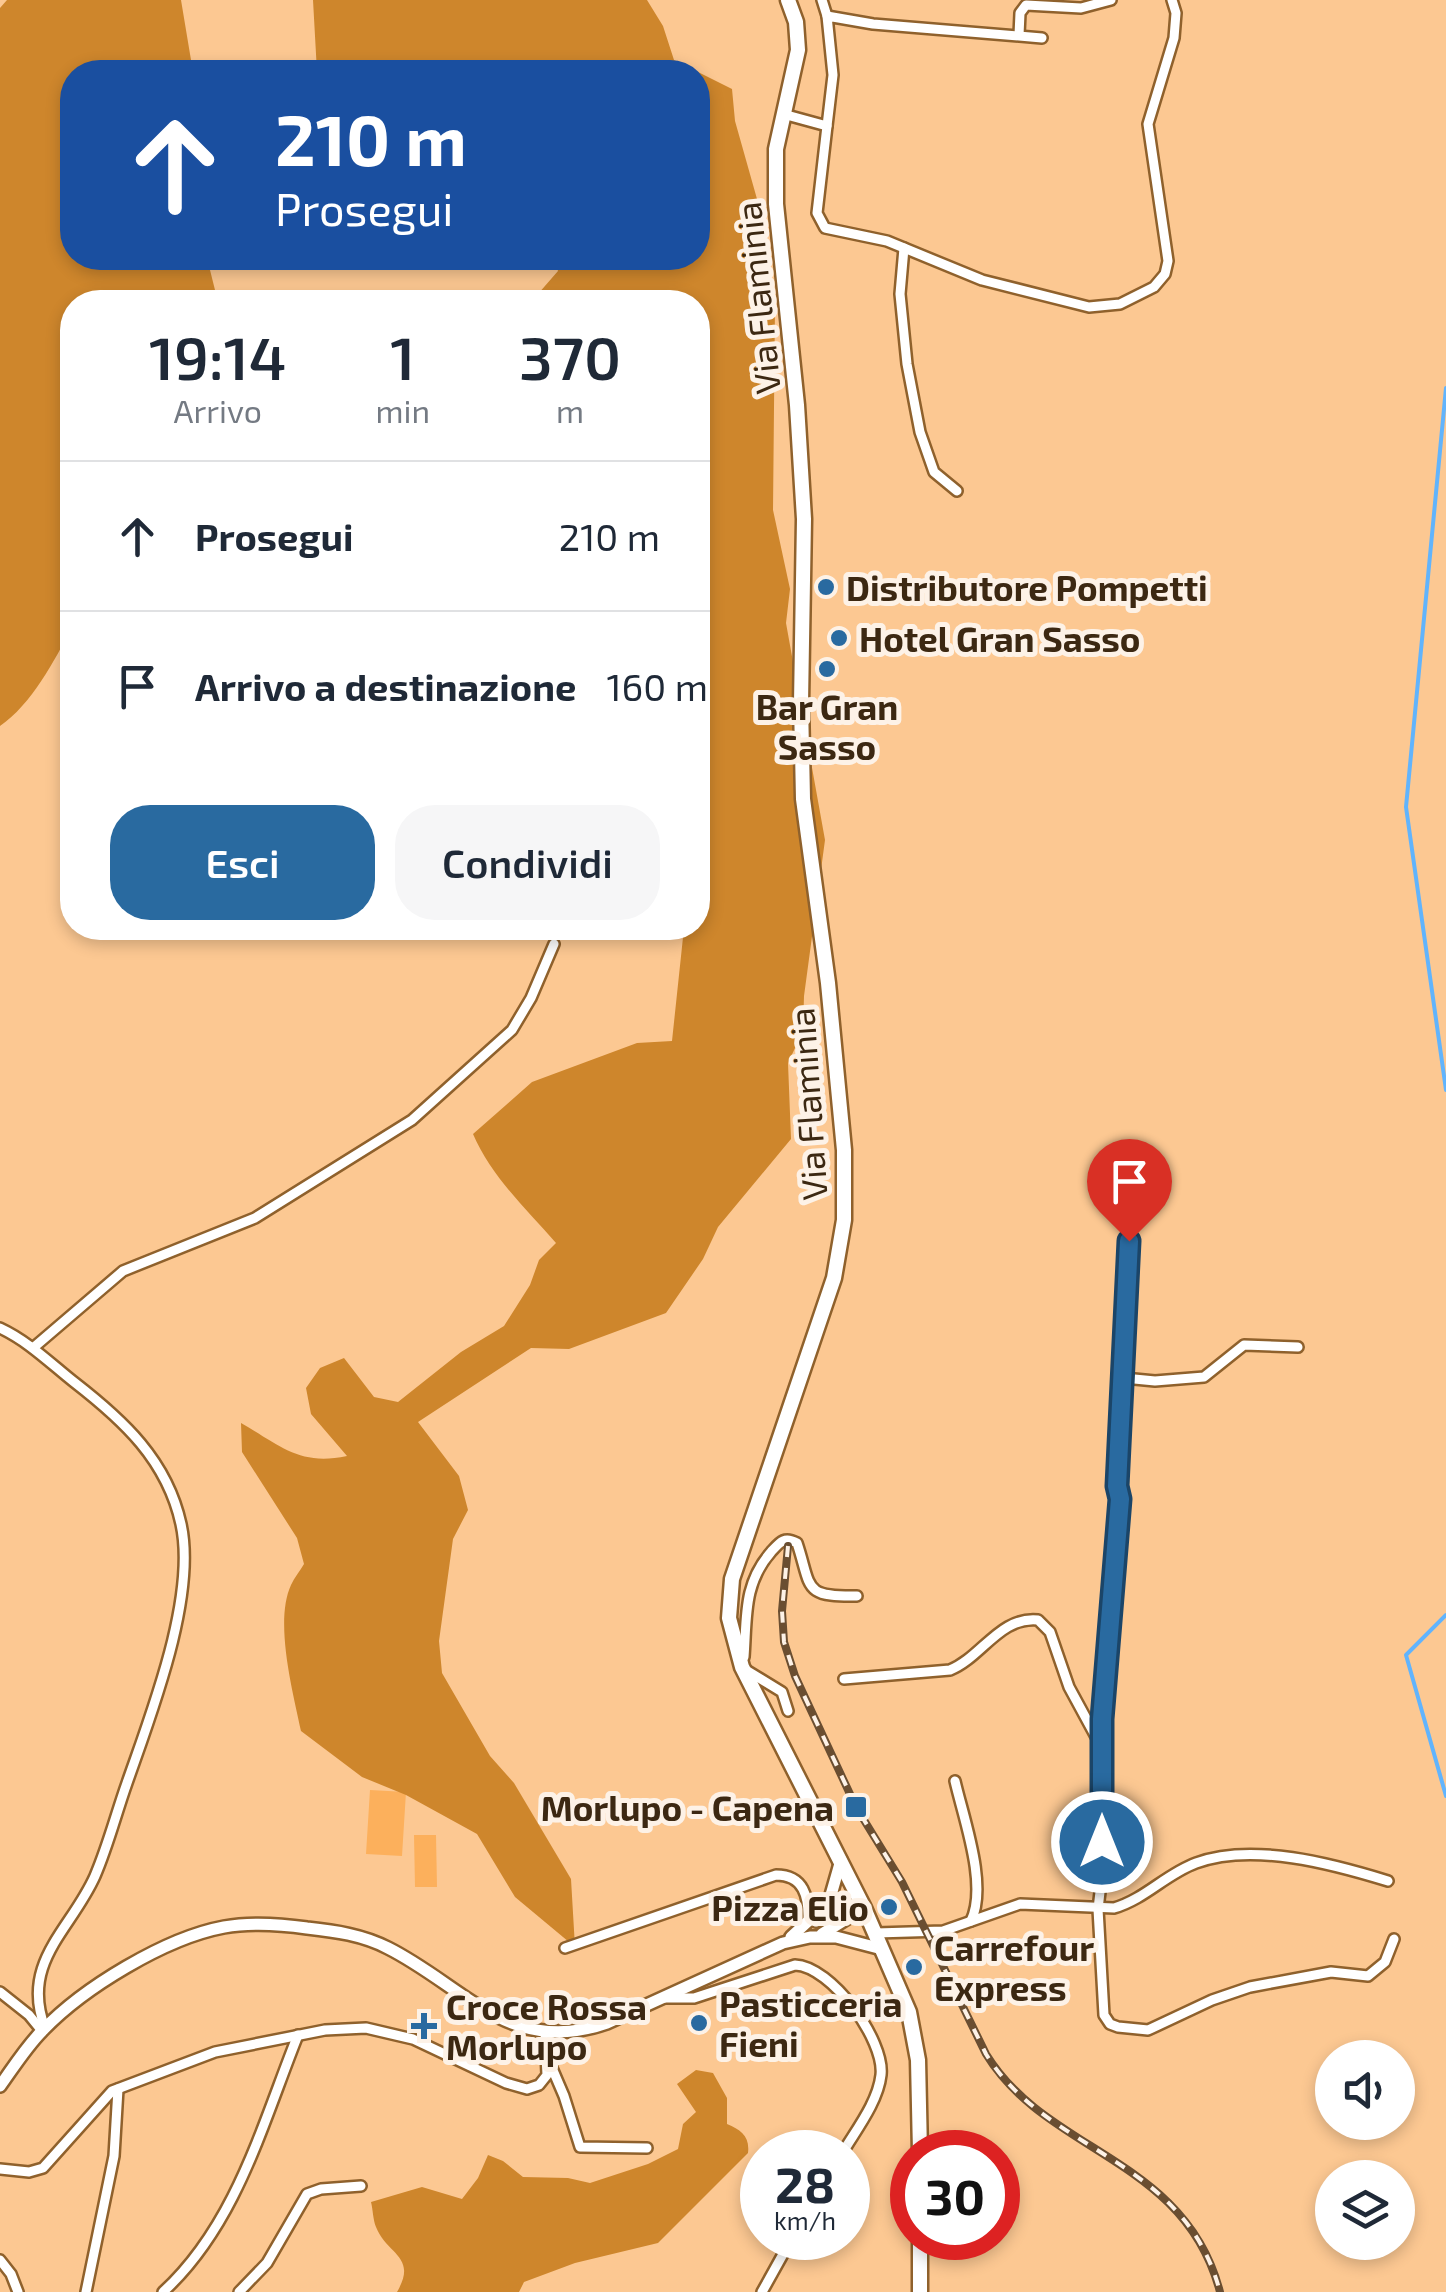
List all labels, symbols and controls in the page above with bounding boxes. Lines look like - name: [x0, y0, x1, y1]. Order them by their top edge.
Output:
- text: 210 m: [275, 96, 467, 180]
- icon: ahead: [110, 100, 240, 230]
- text: Prosegui: [275, 181, 454, 235]
- street label: Via Flaminia: [726, 200, 788, 396]
- text: 19:14: [149, 320, 287, 392]
- text: 1: [390, 320, 415, 392]
- text: 370: [519, 320, 621, 392]
- text: Arrivo: [174, 391, 262, 429]
- text: min: [375, 391, 430, 429]
- text: m: [556, 391, 584, 429]
- icon: ahead: [110, 509, 165, 564]
- text: Prosegui: [195, 513, 354, 559]
- text: 210 m: [559, 513, 660, 559]
- place label: Distributore Pompetti: [846, 566, 1208, 608]
- marker: Distributore Pompetti: [815, 576, 837, 598]
- place label: Hotel Gran Sasso: [859, 617, 1140, 659]
- marker: Hotel Gran Sasso: [828, 627, 850, 649]
- marker: Bar Gran Sasso: [816, 658, 838, 680]
- icon: arrive: [110, 659, 165, 714]
- text: Arrivo a destinazione: [195, 663, 576, 709]
- text: 160 m: [606, 663, 708, 709]
- place label: Bar Gran Sasso: [756, 685, 898, 767]
- button: Esci: [110, 805, 375, 920]
- button: Condividi: [395, 805, 660, 920]
- street label: Via Flaminia: [779, 1006, 835, 1202]
- pin: [1087, 1139, 1172, 1242]
- icon: arrive: [1102, 1154, 1157, 1209]
- place label: Morlupo - Capena: [541, 1786, 834, 1828]
- position arrow: [1050, 1790, 1154, 1894]
- marker: Morlupo - Capena: [843, 1794, 869, 1820]
- place label: Pizza Elio: [711, 1886, 869, 1928]
- marker: Pizza Elio: [878, 1896, 900, 1918]
- place label: Carrefour Express: [934, 1926, 1094, 2008]
- marker: Carrefour Express: [903, 1956, 925, 1978]
- place label: Pasticceria Fieni: [719, 1982, 903, 2064]
- place label: Croce Rossa Morlupo: [446, 1985, 647, 2067]
- marker: Pasticceria Fieni: [688, 2012, 710, 2034]
- marker: Croce Rossa Morlupo: [411, 2013, 437, 2039]
- map controls: [1315, 2040, 1415, 2260]
- button: sound: [1315, 2040, 1415, 2140]
- speed limit sign: 30: [890, 2130, 1020, 2260]
- text: 28: [775, 2153, 835, 2213]
- button: layers: [1315, 2160, 1415, 2260]
- text: km/h: [774, 2205, 836, 2235]

